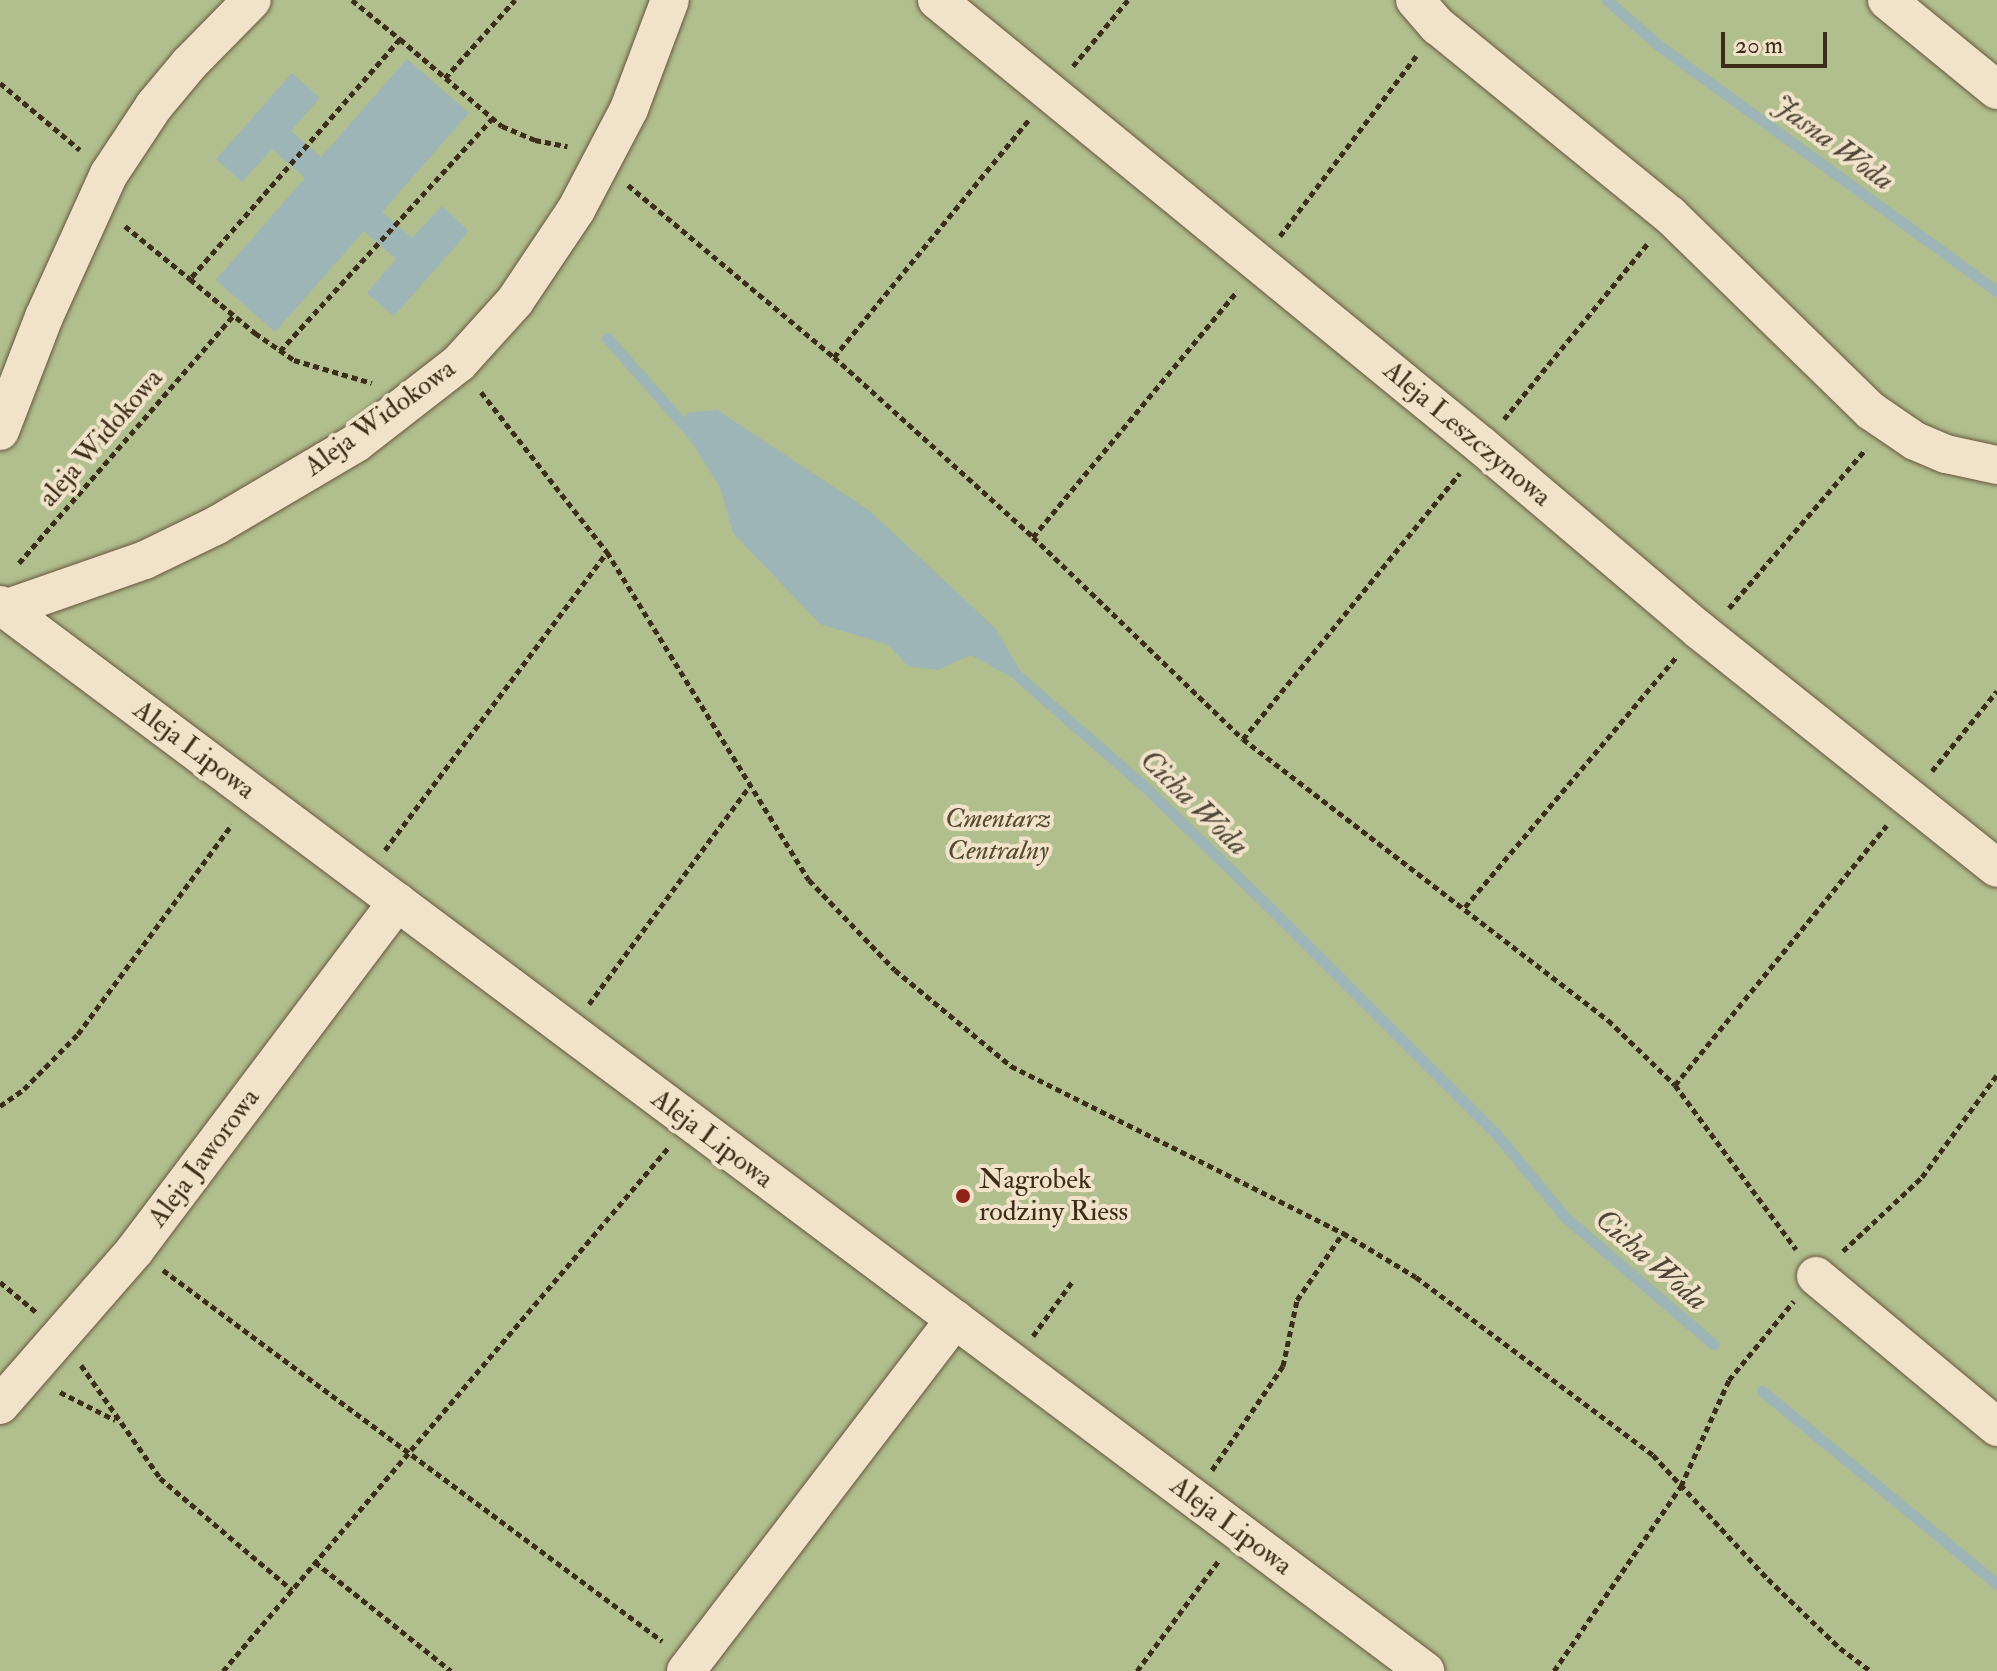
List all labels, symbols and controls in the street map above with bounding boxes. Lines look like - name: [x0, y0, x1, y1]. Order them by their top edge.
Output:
- scale bar: [1725, 16, 1831, 66]
- text: 20 m: [1735, 30, 1783, 61]
- water label: Jasna Woda: [1766, 87, 1900, 199]
- street label: Aleja Widokowa: [298, 352, 462, 484]
- street label: Aleja Leszczynowa: [1376, 354, 1558, 514]
- street label: aleja Widokowa: [32, 362, 170, 514]
- street label: Aleja Lipowa: [126, 693, 262, 807]
- water label: Cicha Woda: [1132, 742, 1256, 864]
- park label: Cmentarz Centralny: [945, 802, 1051, 868]
- street label: Aleja Jaworowa: [141, 1082, 267, 1234]
- street label: Aleja Lipowa: [644, 1082, 780, 1196]
- place label: Nagrobek rodziny Riess: [979, 1163, 1128, 1229]
- marker: Nagrobek rodziny Riess: [954, 1187, 972, 1205]
- water label: Cicha Woda: [1587, 1201, 1715, 1319]
- street label: Aleja Lipowa: [1163, 1469, 1299, 1583]

